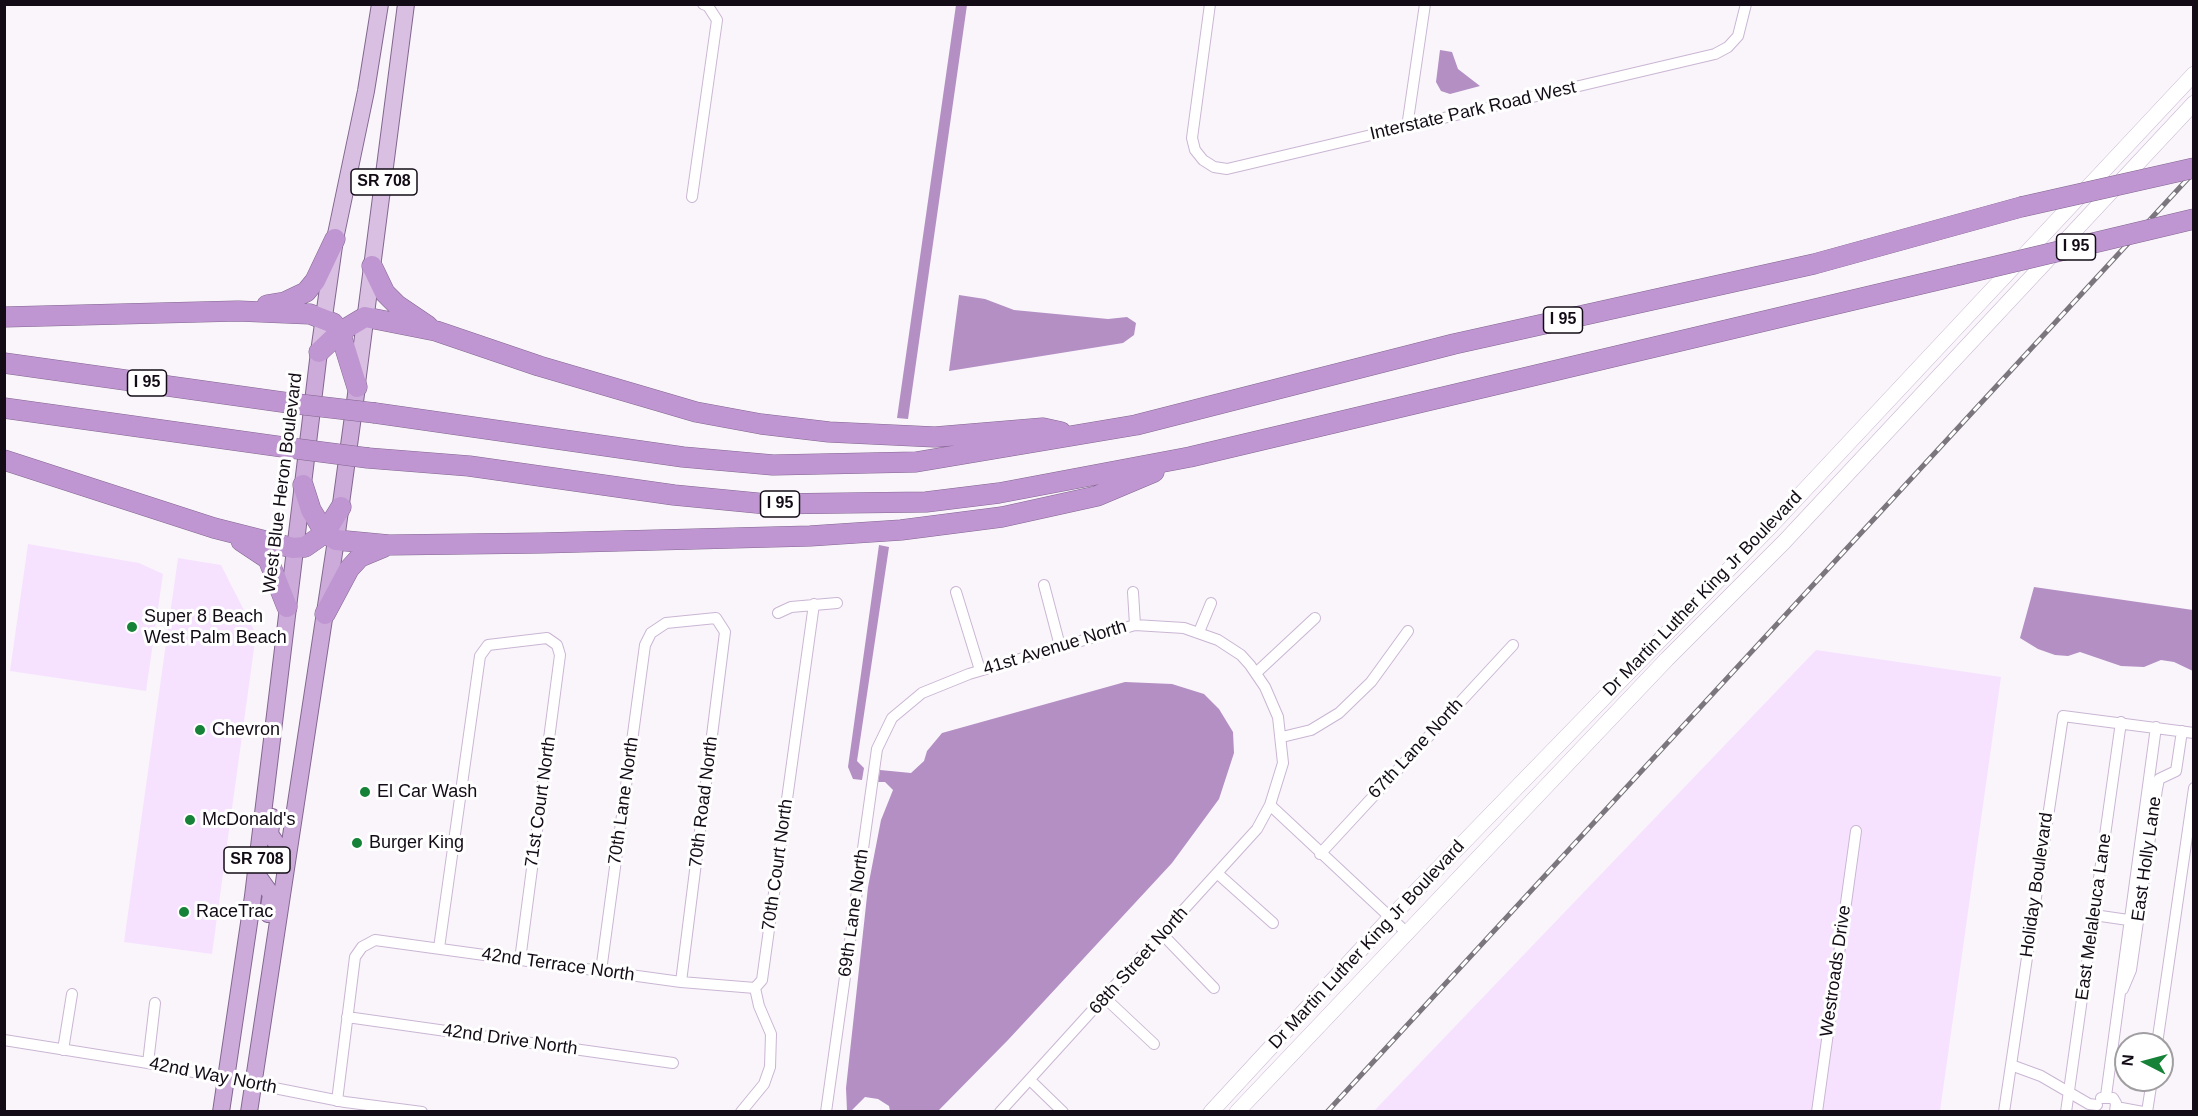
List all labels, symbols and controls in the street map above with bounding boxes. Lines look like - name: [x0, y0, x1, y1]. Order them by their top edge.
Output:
- street label: Interstate Park Road West: [1368, 77, 1578, 145]
- road number: SR 708: [351, 169, 417, 195]
- road number: I 95: [2056, 234, 2096, 260]
- road number: I 95: [1544, 307, 1582, 333]
- road number: I 95: [128, 370, 166, 396]
- street label: West Blue Heron Boulevard: [259, 372, 307, 594]
- street label: Dr Martin Luther King Jr Boulevard: [1599, 487, 1807, 701]
- road number: I 95: [760, 491, 800, 517]
- place label: Super 8 Beach West Palm Beach: [144, 606, 287, 648]
- street label: 41st Avenue North: [981, 616, 1129, 680]
- marker: Super 8 Beach West Palm Beach: [125, 620, 139, 634]
- street label: 67th Lane North: [1364, 694, 1468, 804]
- place label: Chevron: [212, 719, 280, 741]
- marker: Chevron: [193, 723, 207, 737]
- street label: 71st Court North: [521, 735, 561, 869]
- street label: 70th Road North: [685, 735, 723, 869]
- street label: 70th Lane North: [604, 736, 644, 866]
- place label: El Car Wash: [377, 781, 477, 803]
- marker: El Car Wash: [358, 785, 372, 799]
- street label: East Holly Lane: [2128, 795, 2166, 923]
- street label: 70th Court North: [758, 798, 798, 932]
- place label: McDonald's: [202, 809, 295, 831]
- street label: Holiday Boulevard: [2016, 811, 2058, 959]
- marker: McDonald's: [183, 813, 197, 827]
- place label: Burger King: [369, 832, 464, 854]
- street label: East Melaleuca Lane: [2072, 832, 2116, 1002]
- marker: Burger King: [350, 836, 364, 850]
- street label: Dr Martin Luther King Jr Boulevard: [1265, 836, 1469, 1054]
- road number: SR 708: [224, 847, 290, 873]
- street label: 69th Lane North: [834, 848, 874, 978]
- place label: RaceTrac: [196, 901, 273, 923]
- street label: 68th Street North: [1085, 903, 1193, 1019]
- street label: Westroads Drive: [1816, 904, 1856, 1038]
- marker: RaceTrac: [177, 905, 191, 919]
- street label: 42nd Terrace North: [480, 944, 636, 986]
- street label: 42nd Drive North: [441, 1020, 579, 1060]
- north arrow: [2114, 1032, 2174, 1092]
- street label: 42nd Way North: [147, 1053, 279, 1099]
- text: N: [2119, 1054, 2137, 1067]

